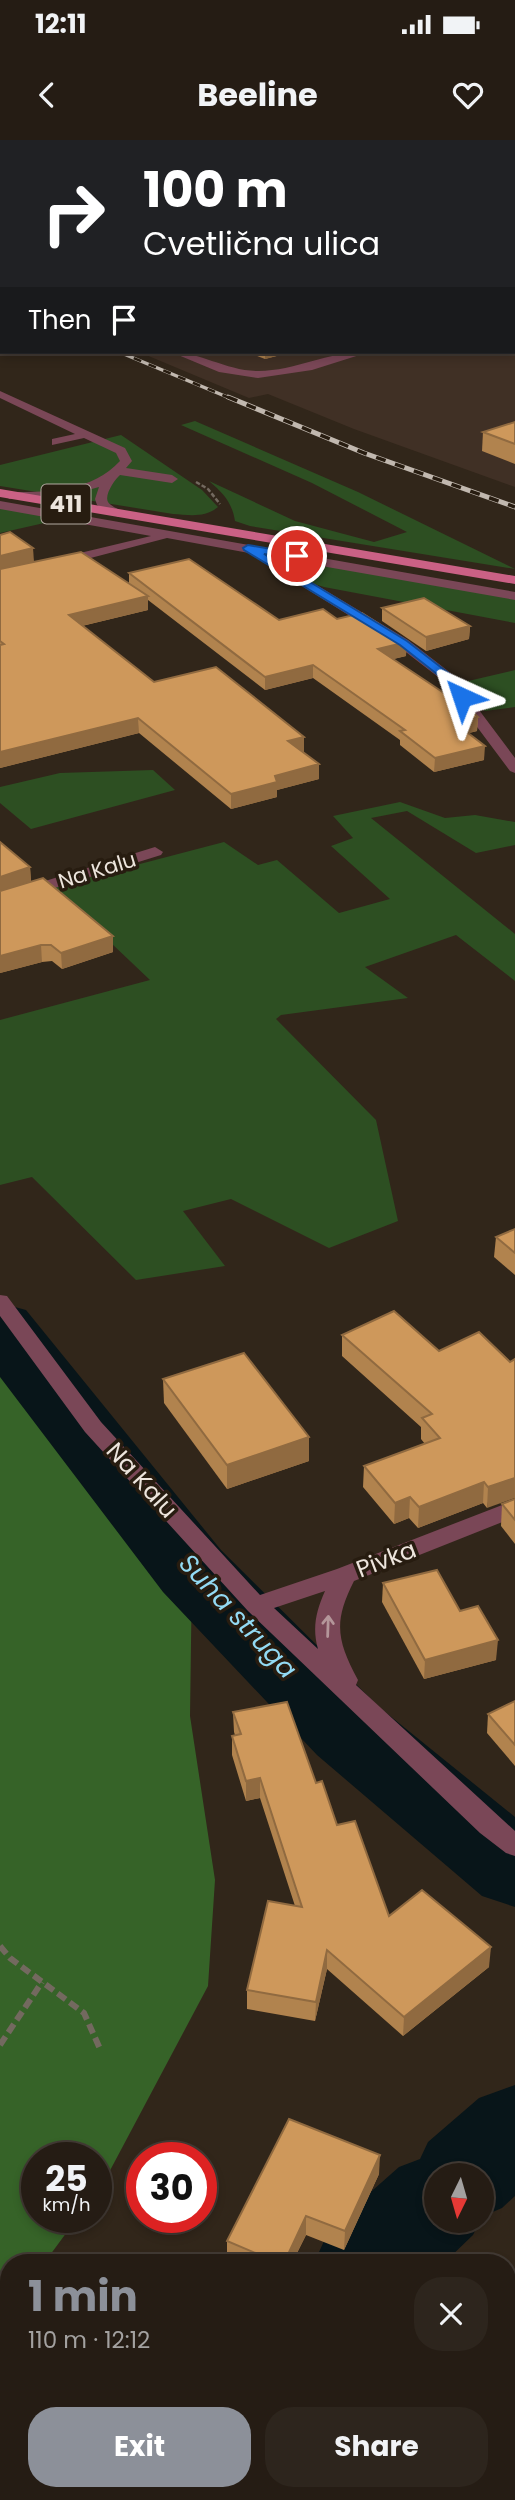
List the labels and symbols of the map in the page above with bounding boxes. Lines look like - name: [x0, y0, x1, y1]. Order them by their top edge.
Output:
- road number: 411: [42, 484, 90, 524]
- pin: [267, 526, 327, 586]
- position arrow: [425, 660, 499, 734]
- street label: Na Kalu: [55, 844, 139, 896]
- street label: Na Kalu: [99, 1435, 185, 1525]
- street label: Pivka: [351, 1533, 421, 1585]
- water label: Suha struga: [171, 1546, 305, 1686]
- one-way arrow: [322, 1615, 335, 1638]
- speed limit sign: 30: [126, 2142, 217, 2233]
- north arrow: [424, 2163, 494, 2233]

